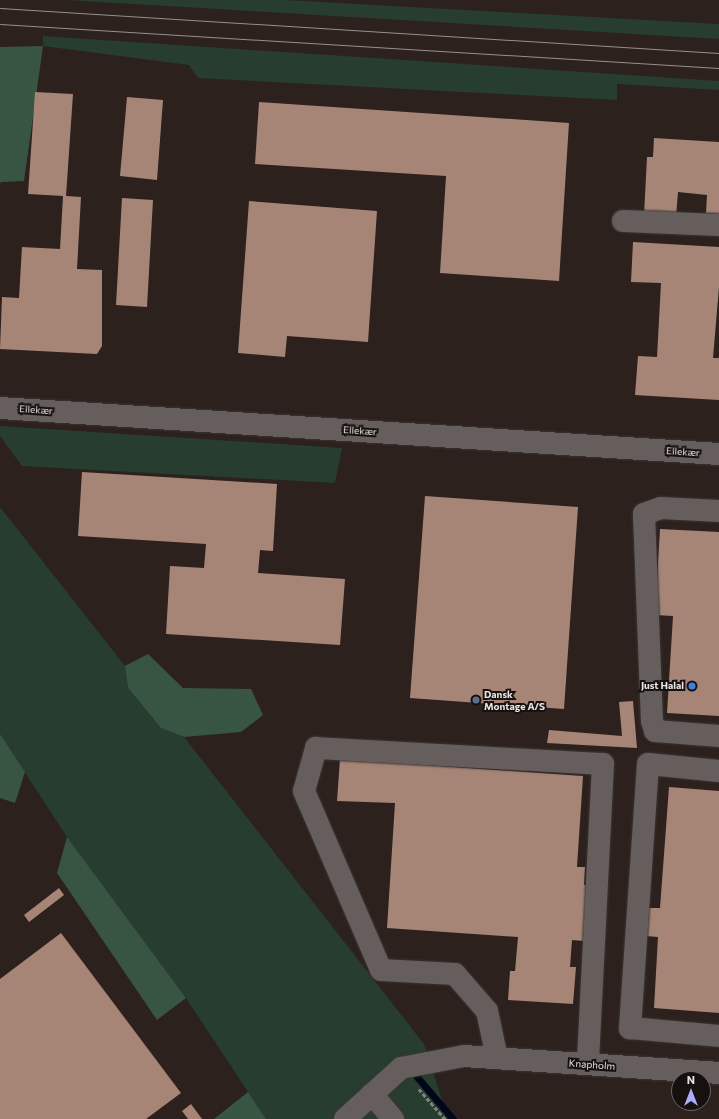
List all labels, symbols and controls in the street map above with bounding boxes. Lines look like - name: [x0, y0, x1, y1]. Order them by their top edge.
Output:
- street label: Ellekær: [19, 403, 53, 417]
- street label: Ellekær: [343, 424, 377, 438]
- street label: Ellekær: [666, 445, 700, 459]
- place label: Just Halal: [641, 680, 684, 692]
- marker: Just Halal: [687, 681, 697, 691]
- place label: Dansk Montage A/S: [484, 688, 545, 712]
- marker: Dansk Montage A/S: [471, 695, 481, 705]
- street label: Knapholm: [568, 1057, 616, 1073]
- north arrow: [671, 1071, 711, 1111]
- text: N: [687, 1073, 695, 1086]

